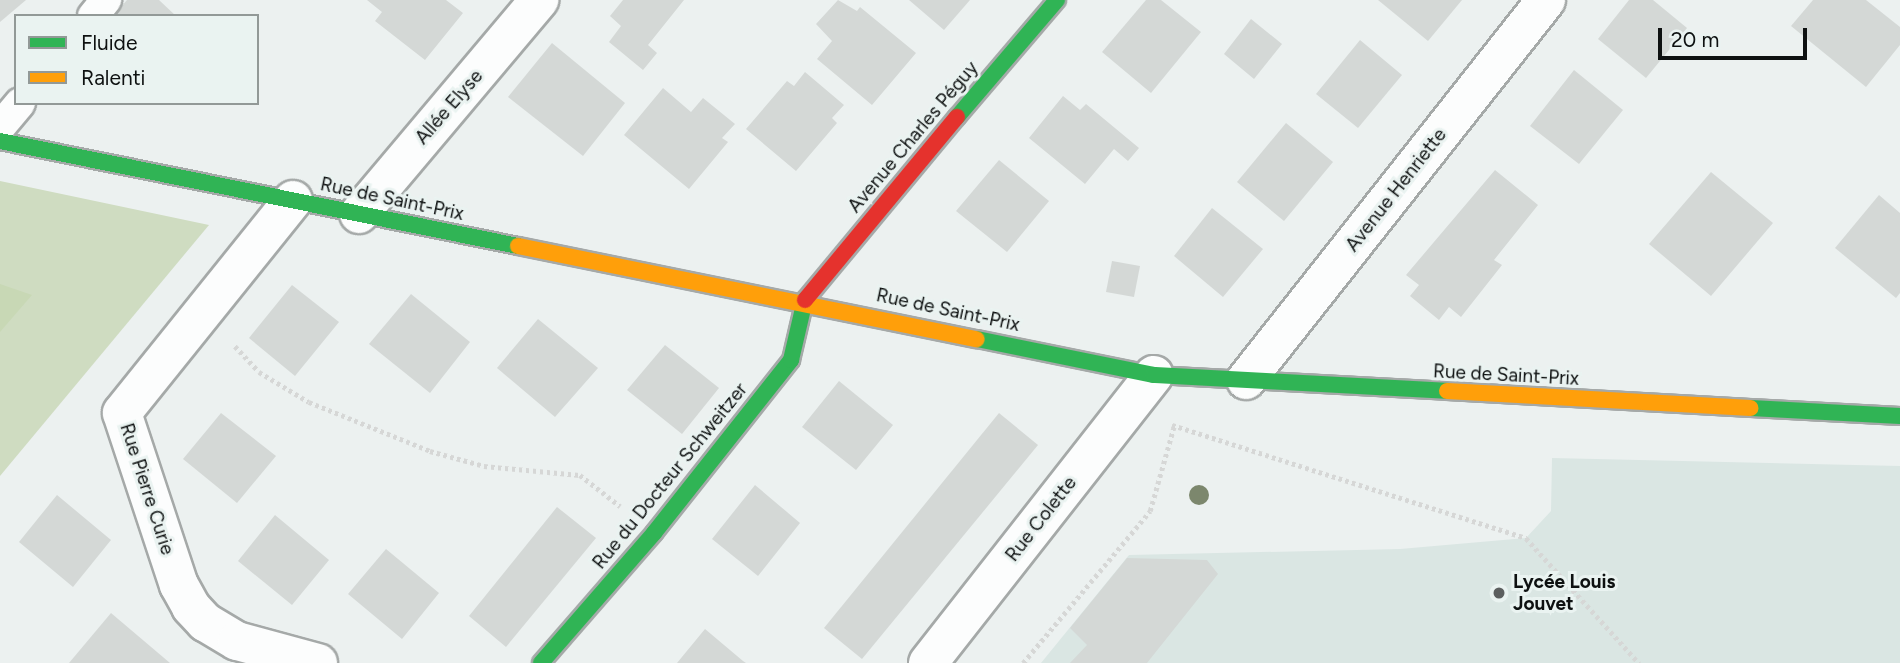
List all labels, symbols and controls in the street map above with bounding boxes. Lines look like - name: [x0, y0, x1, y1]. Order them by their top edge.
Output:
- legend: [14, 14, 259, 105]
- scale bar: [1662, 14, 1811, 58]
- text: 20 m: [1671, 27, 1719, 52]
- text: Fluide: [81, 30, 137, 55]
- street label: Avenue Charles Péguy: [843, 57, 983, 217]
- text: Ralenti: [81, 65, 145, 90]
- street label: Allée Elyse: [410, 65, 488, 149]
- street label: Avenue Henriette: [1341, 124, 1451, 256]
- street label: Rue de Saint-Prix: [318, 173, 466, 225]
- street label: Rue de Saint-Prix: [874, 284, 1022, 336]
- street label: Rue de Saint-Prix: [1432, 360, 1580, 390]
- street label: Rue du Docteur Schweitzer: [588, 378, 752, 574]
- street label: Rue Pierre Curie: [115, 420, 179, 558]
- street label: Rue Colette: [1001, 472, 1081, 566]
- place label: Lycée Louis Jouvet: [1513, 571, 1615, 615]
- marker: Lycée Louis Jouvet: [1491, 585, 1507, 601]

